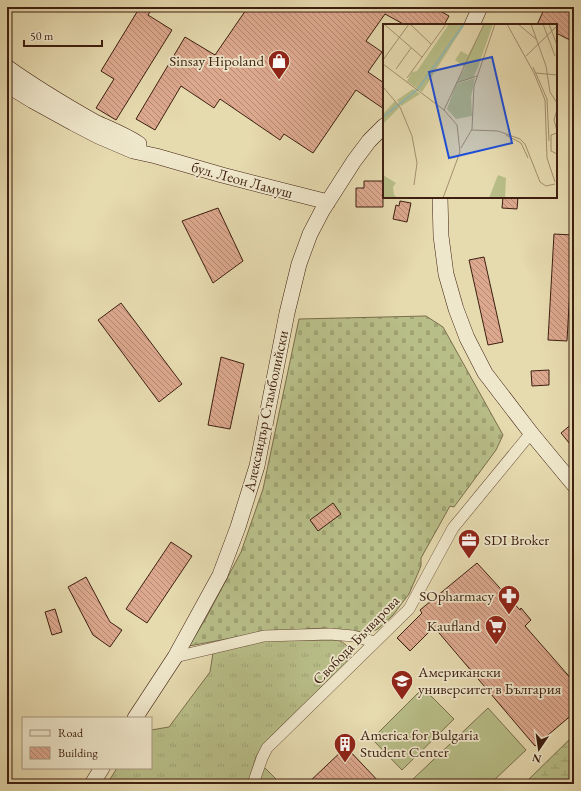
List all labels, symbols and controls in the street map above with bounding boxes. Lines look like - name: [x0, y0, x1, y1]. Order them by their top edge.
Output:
- scale bar: [24, 22, 102, 48]
- inset map: [383, 24, 557, 198]
- text: 50 m: [30, 28, 54, 44]
- shop icon: Sinsay Hipoland: [266, 48, 292, 81]
- place label: Sinsay Hipoland: [169, 51, 264, 70]
- street label: бул. Леон Ламуш: [189, 157, 295, 202]
- street label: Александър Стамболийски: [239, 328, 292, 494]
- office icon: SDI Broker: [456, 527, 482, 560]
- place label: SDI Broker: [484, 530, 549, 549]
- pharmacy icon: SOpharmacy: [496, 583, 522, 616]
- place label: SOpharmacy: [419, 586, 494, 605]
- street label: Свобода Бъчварова: [308, 591, 403, 688]
- supermarket icon: Kaufland: [483, 613, 509, 646]
- place label: Kaufland: [427, 616, 480, 635]
- place label: Американски университет в България: [417, 662, 562, 698]
- school or university icon: Американски университет в България: [389, 668, 415, 701]
- legend: [22, 717, 152, 769]
- text: Road: [58, 725, 84, 741]
- place label: America for Bulgaria Student Center: [359, 725, 479, 761]
- north arrow: [519, 729, 559, 769]
- building icon: America for Bulgaria Student Center: [332, 731, 358, 764]
- text: Building: [58, 745, 99, 761]
- text: N: [531, 751, 543, 767]

